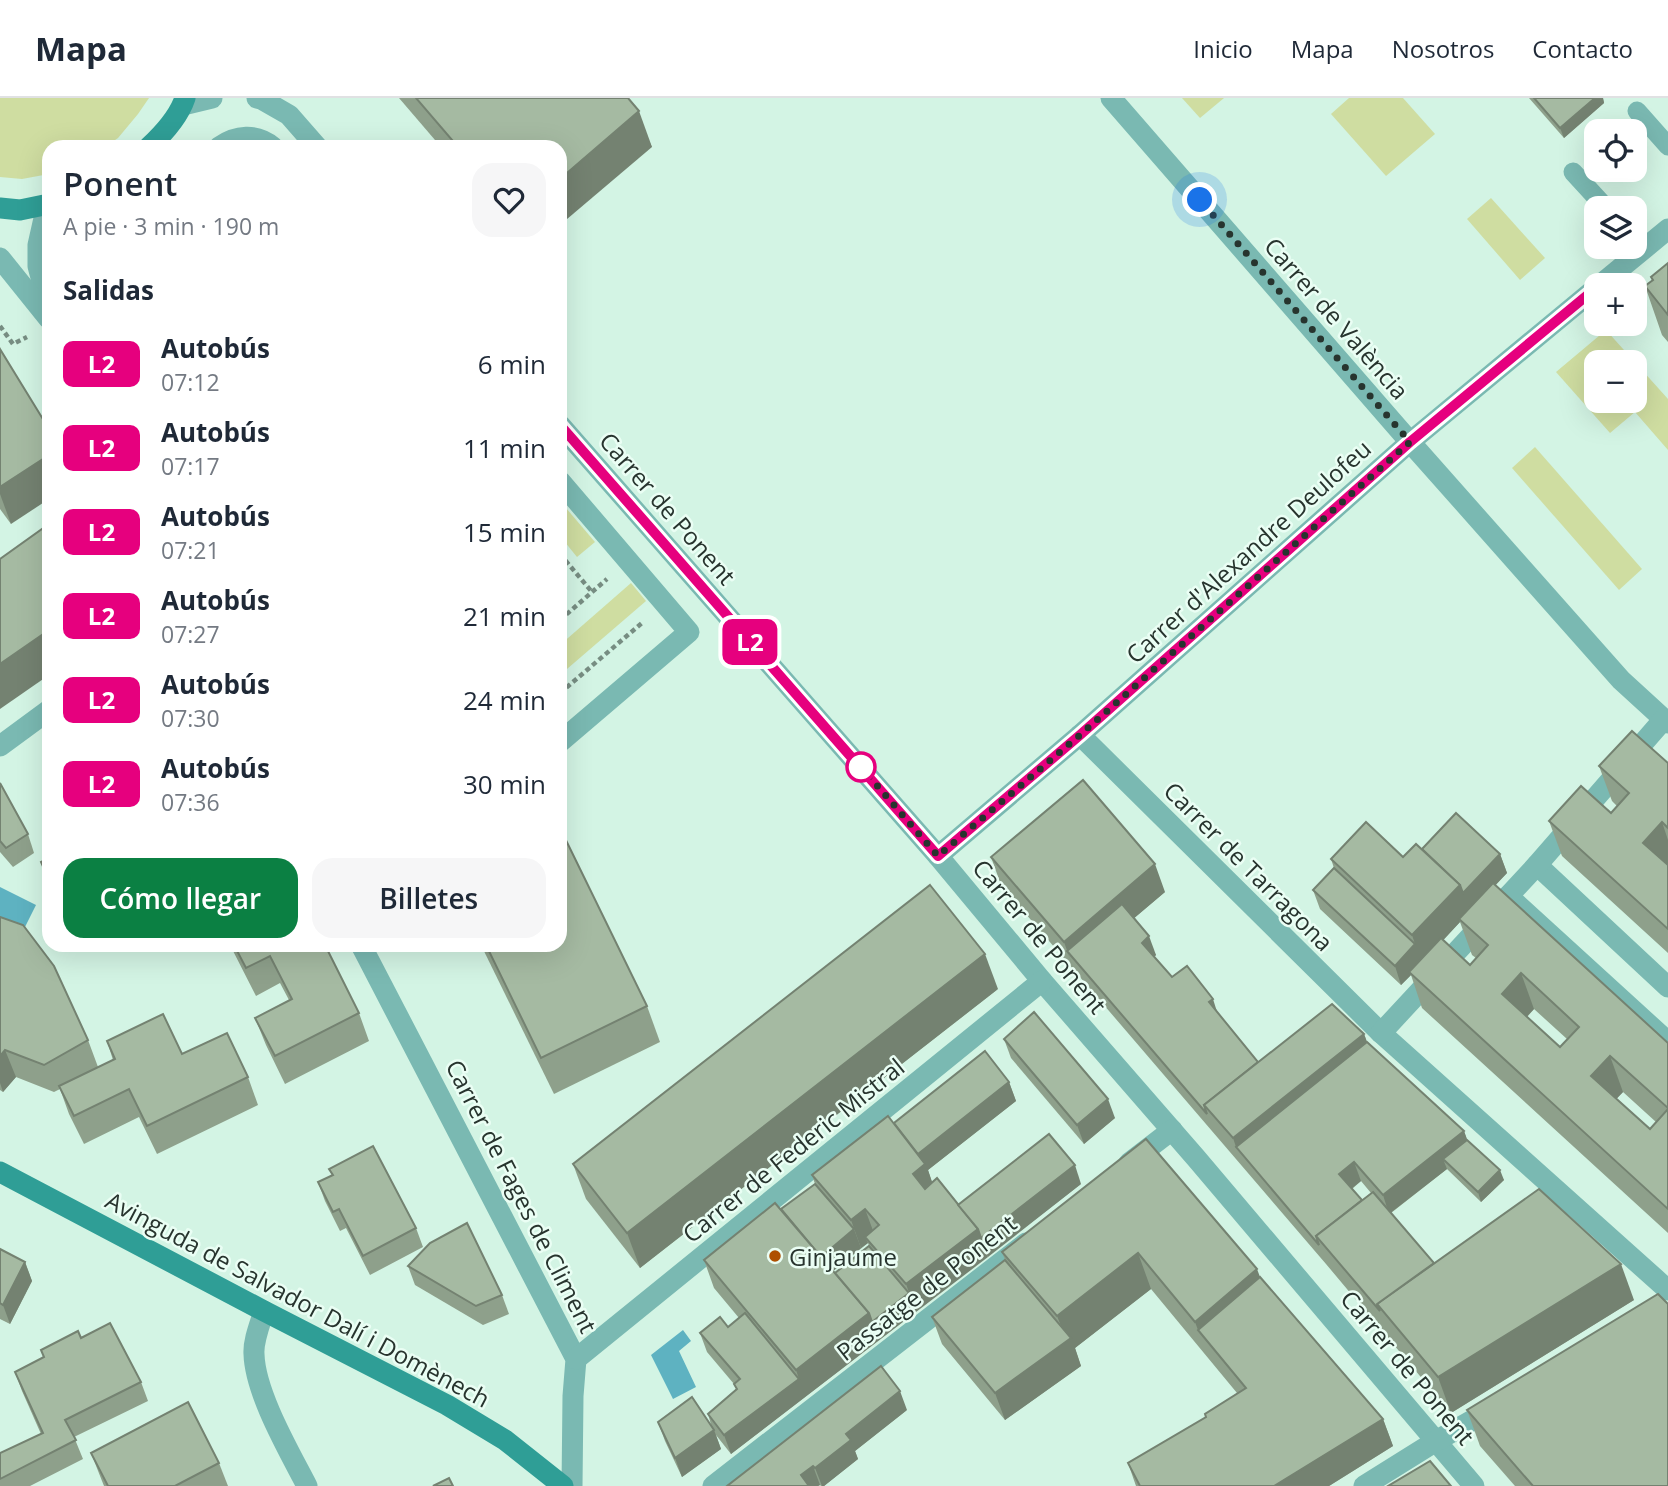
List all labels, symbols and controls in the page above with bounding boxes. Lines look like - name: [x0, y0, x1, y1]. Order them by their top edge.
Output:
- text: Mapa: [35, 26, 127, 71]
- text: Inicio: [1193, 32, 1253, 65]
- text: Mapa: [1291, 32, 1354, 65]
- text: Nosotros: [1392, 32, 1494, 65]
- text: Contacto: [1532, 32, 1633, 65]
- map controls: [1584, 119, 1647, 413]
- button: locate: [1584, 119, 1647, 182]
- text: Ponent: [63, 161, 177, 206]
- button: heart: [472, 163, 546, 237]
- your location: [1182, 182, 1217, 217]
- button: layers: [1584, 196, 1647, 259]
- text: A pie · 3 min · 190 m: [63, 210, 279, 242]
- street label: Carrer de València: [1257, 230, 1417, 406]
- text: Salidas: [63, 272, 154, 308]
- button: +: [1584, 273, 1647, 336]
- text: Autobús: [161, 330, 270, 366]
- text: 6 min: [478, 346, 546, 382]
- text: L2: [88, 347, 115, 380]
- button: −: [1584, 350, 1647, 413]
- text: 07:12: [161, 366, 220, 398]
- text: Autobús: [161, 414, 270, 450]
- street label: Carrer de Ponent: [592, 425, 744, 591]
- text: 11 min: [463, 430, 546, 466]
- text: L2: [88, 431, 115, 464]
- street label: Carrer d'Alexandre Deulofeu: [1118, 432, 1378, 670]
- text: 07:17: [161, 450, 220, 482]
- text: Autobús: [161, 498, 270, 534]
- text: 15 min: [463, 514, 546, 550]
- text: L2: [88, 515, 115, 548]
- text: 07:21: [161, 534, 220, 566]
- text: Autobús: [161, 582, 270, 618]
- text: 21 min: [463, 598, 546, 634]
- text: L2: [88, 599, 115, 632]
- text: 07:27: [161, 618, 220, 650]
- line badge: L2: [718, 619, 782, 665]
- text: L2: [736, 625, 764, 658]
- text: Autobús: [161, 666, 270, 702]
- text: 24 min: [463, 682, 546, 718]
- text: L2: [88, 683, 115, 716]
- text: 07:30: [161, 702, 220, 734]
- text: Autobús: [161, 750, 270, 786]
- unlabelled marker: [846, 752, 876, 782]
- text: 30 min: [463, 766, 546, 802]
- text: L2: [88, 767, 115, 800]
- street label: Carrer de Tarragona: [1157, 774, 1341, 958]
- text: 07:36: [161, 786, 220, 818]
- street label: Carrer de Ponent: [966, 852, 1114, 1020]
- button: Cómo llegar: [63, 858, 298, 938]
- button: Billetes: [312, 858, 546, 938]
- street label: Carrer de Federic Mistral: [675, 1050, 911, 1250]
- street label: Carrer de Fages de Climent: [439, 1054, 605, 1338]
- street label: Avinguda de Salvador Dalí i Domènech: [100, 1183, 496, 1415]
- street label: Passatge de Ponent: [829, 1206, 1023, 1368]
- place label: Ginjaume: [789, 1240, 897, 1273]
- marker: Ginjaume: [767, 1248, 783, 1264]
- street label: Carrer de Ponent: [1334, 1283, 1482, 1451]

